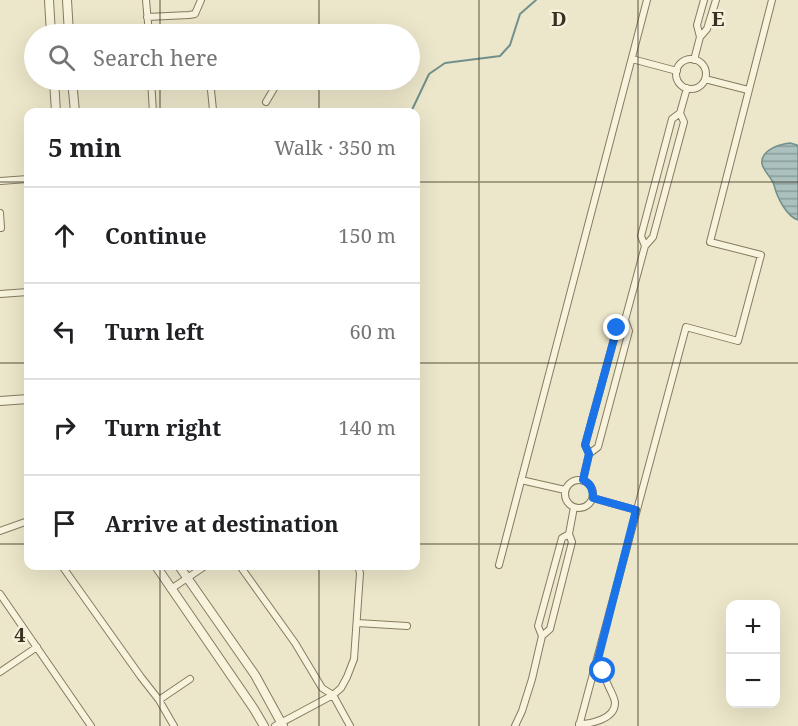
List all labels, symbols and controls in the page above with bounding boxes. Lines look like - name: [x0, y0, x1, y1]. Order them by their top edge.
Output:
- text: D: [551, 5, 567, 32]
- text: E: [711, 5, 725, 32]
- search box: [24, 24, 420, 90]
- icon: search: [45, 41, 78, 74]
- text: Search here: [93, 42, 218, 72]
- text: 5 min: [48, 129, 122, 165]
- text: Walk · 350 m: [274, 134, 396, 161]
- icon: ahead: [48, 219, 81, 252]
- text: Continue: [105, 220, 207, 250]
- text: 150 m: [338, 222, 396, 249]
- route end: [603, 314, 629, 340]
- icon: left: [48, 315, 81, 348]
- text: Turn left: [105, 316, 204, 346]
- text: 60 m: [350, 318, 396, 345]
- icon: right: [48, 411, 81, 444]
- text: Turn right: [105, 412, 221, 442]
- text: 140 m: [338, 414, 396, 441]
- icon: arrive: [48, 507, 81, 540]
- text: Arrive at destination: [105, 508, 339, 538]
- map controls: [726, 600, 780, 708]
- button: +: [726, 600, 780, 654]
- text: 4: [14, 621, 26, 648]
- button: −: [726, 654, 780, 708]
- route start: [589, 657, 615, 683]

